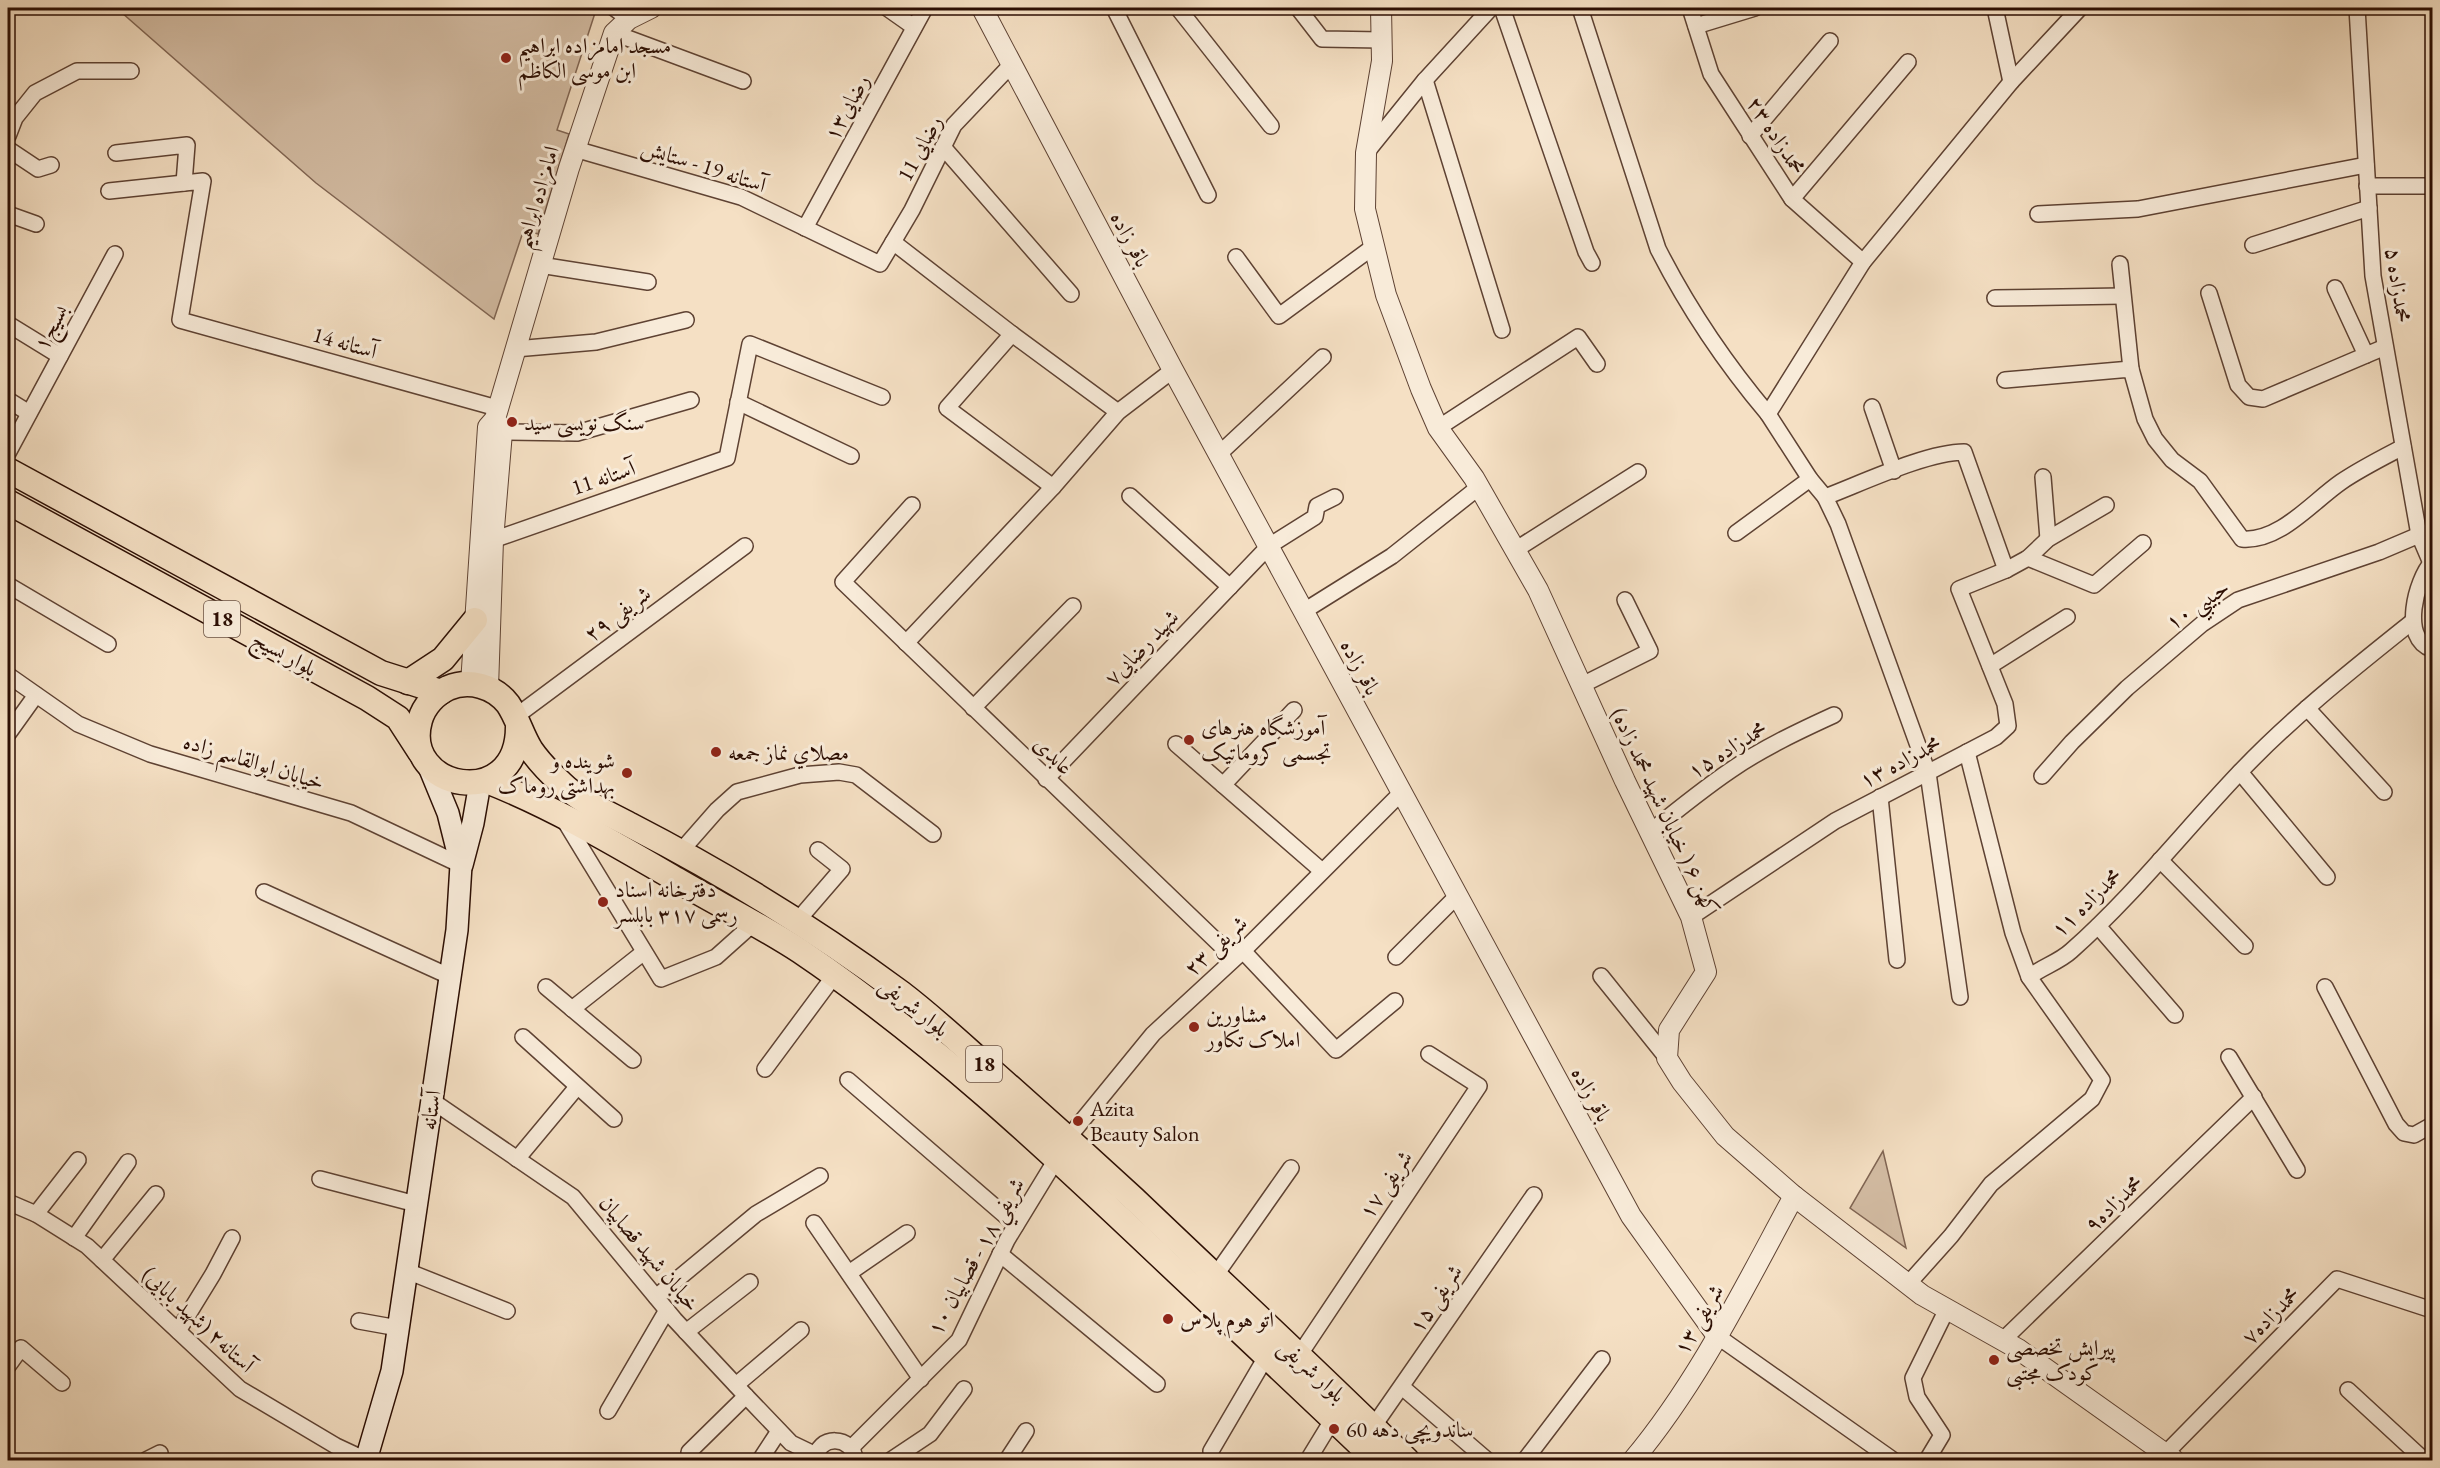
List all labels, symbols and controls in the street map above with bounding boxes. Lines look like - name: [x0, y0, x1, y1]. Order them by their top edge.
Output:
- place label: مسجد امامزاده ابراهیم ابن موسی الکاظم: [518, 31, 671, 91]
- marker: مسجد امامزاده ابراهیم ابن موسی الکاظم: [499, 51, 513, 65]
- street label: رضایی۱۳: [817, 69, 877, 146]
- street label: محمدزاده ۲۳: [1740, 90, 1813, 180]
- street label: رضایی 11: [890, 110, 950, 187]
- street label: آستانه 19 - ستایش: [638, 132, 772, 201]
- street label: امامزاده ابراهیم: [507, 142, 573, 254]
- street label: باقر زاده: [1104, 206, 1157, 272]
- street label: محمدزاده ۵: [2379, 246, 2418, 324]
- street label: بسیج۱: [26, 299, 79, 358]
- street label: آستانه 14: [309, 319, 383, 366]
- place label: سنگ نویسی سید: [524, 408, 645, 438]
- marker: سنگ نویسی سید: [505, 415, 519, 429]
- street label: آستانه 11: [567, 452, 641, 502]
- street label: حبيبي ١٠: [2160, 572, 2238, 641]
- street label: شریفی ۲۹: [578, 579, 658, 650]
- road number: 18: [204, 601, 240, 637]
- street label: شهید رضایی۷: [1098, 603, 1186, 693]
- street label: بلوار بسیج: [245, 624, 322, 687]
- street label: باقر زاده: [1334, 634, 1387, 700]
- street label: کهن ۶ ( خیابان شهید محمد زاده): [1604, 703, 1726, 920]
- place label: آموزشگاه هنرهای تجسمی کروماتیک: [1201, 713, 1332, 768]
- street label: محمدزاده ۱۵: [1682, 714, 1772, 785]
- street label: خیابان ابوالقاسم زاده: [178, 726, 328, 803]
- street label: عابدی: [1027, 729, 1080, 781]
- street label: محمدزاده ۱۳: [1854, 729, 1946, 794]
- marker: آموزشگاه هنرهای تجسمی کروماتیک: [1182, 733, 1196, 747]
- place label: مصلاي نماز جمعه: [728, 738, 849, 770]
- marker: مصلاي نماز جمعه: [709, 745, 723, 759]
- place label: شوینده و بهداشتی روماک: [498, 746, 615, 801]
- marker: شوینده و بهداشتی روماک: [620, 766, 634, 780]
- street label: محمدزاده ۱۱: [2045, 861, 2128, 943]
- place label: دفترخانه اسناد رسمی ۳۱۷ بابلسر: [613, 875, 738, 930]
- marker: دفترخانه اسناد رسمی ۳۱۷ بابلسر: [596, 895, 610, 909]
- street label: شریفی ۲۳: [1177, 909, 1255, 984]
- street label: بلوار شریفی: [873, 970, 955, 1045]
- place label: مشاورین املاک تکاور: [1204, 1000, 1300, 1054]
- marker: مشاورین املاک تکاور: [1187, 1020, 1201, 1034]
- road number: 18: [966, 1046, 1002, 1082]
- street label: باقر زاده: [1565, 1061, 1619, 1127]
- street label: آستانه: [413, 1086, 448, 1132]
- place label: Azita Beauty Salon: [1089, 1094, 1200, 1148]
- marker: Azita Beauty Salon: [1071, 1114, 1085, 1128]
- street label: شریفی ۱۷: [1352, 1144, 1421, 1225]
- street label: محمدزاده۹: [2078, 1168, 2149, 1238]
- street label: شريفي ۱۸ - قصابیان ۱۰: [920, 1172, 1038, 1344]
- street label: خیابان شهید قصابیان: [593, 1189, 707, 1317]
- street label: شریفی ۱۵: [1402, 1258, 1471, 1339]
- street label: آستانه۲ (شهید بابایی): [136, 1260, 263, 1381]
- street label: شریفی ۱۳: [1667, 1279, 1732, 1361]
- street label: محمدزاده۷: [2235, 1280, 2306, 1351]
- place label: اتو هوم پلاس: [1180, 1305, 1274, 1339]
- marker: اتو هوم پلاس: [1161, 1312, 1175, 1326]
- street label: بلوار شریفی: [1272, 1332, 1352, 1410]
- place label: پیرایش تخصصی کودک مجتبی: [2006, 1333, 2117, 1391]
- marker: پیرایش تخصصی کودک مجتبی: [1987, 1353, 2001, 1367]
- place label: ساندویچی دهه 60: [1346, 1415, 1474, 1445]
- marker: ساندویچی دهه 60: [1327, 1422, 1341, 1436]

